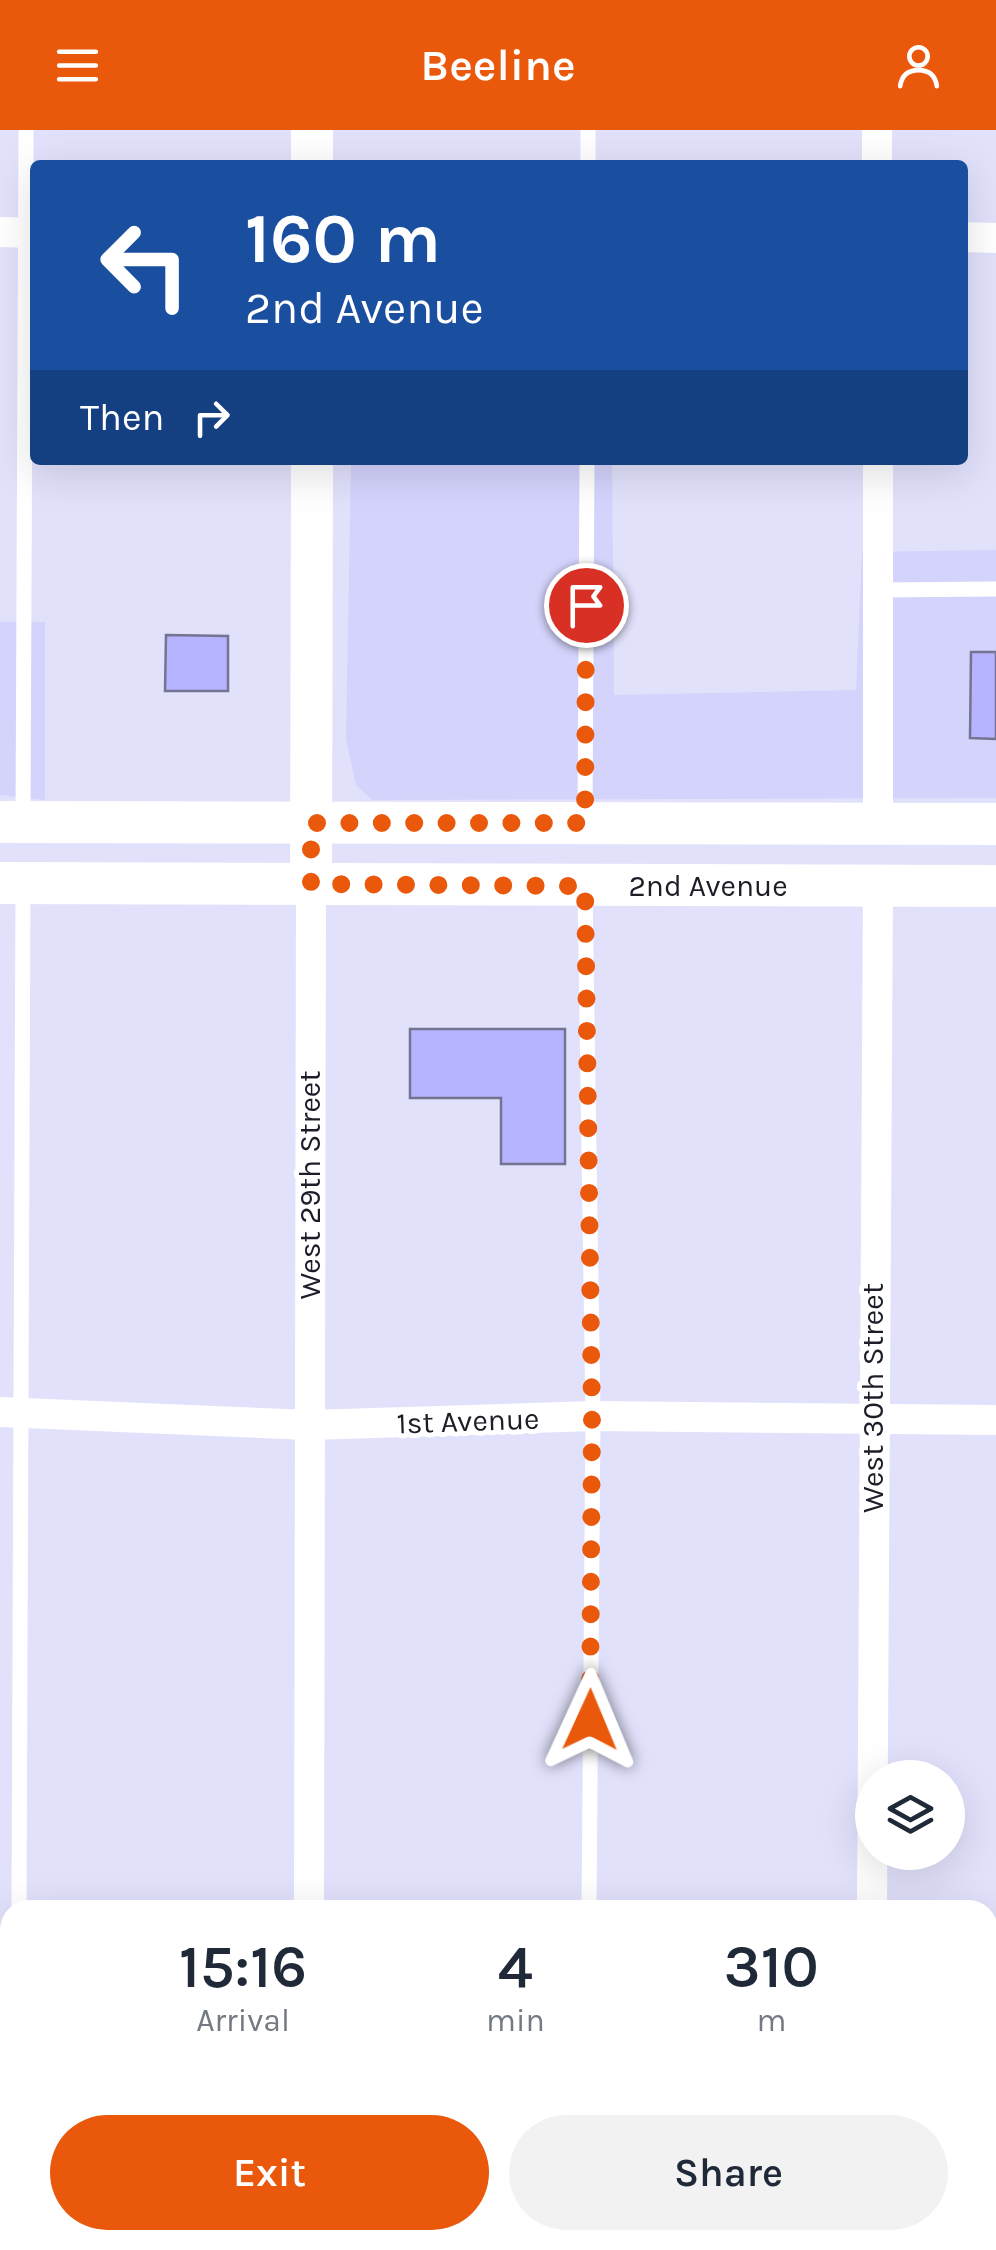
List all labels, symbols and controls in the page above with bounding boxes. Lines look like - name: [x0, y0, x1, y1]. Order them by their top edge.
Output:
- icon: menu: [50, 38, 105, 93]
- icon: person: [891, 38, 946, 93]
- text: Beeline: [420, 39, 576, 91]
- text: 160 m: [245, 198, 441, 280]
- icon: left: [80, 200, 210, 330]
- text: 2nd Avenue: [245, 282, 484, 334]
- icon: right: [184, 390, 239, 445]
- text: Then: [80, 395, 164, 440]
- pin: [544, 563, 629, 648]
- icon: arrive: [559, 578, 614, 633]
- street label: 2nd Avenue: [628, 868, 788, 904]
- street label: West 29th Street: [292, 1070, 328, 1300]
- street label: West 30th Street: [855, 1283, 891, 1513]
- street label: 1st Avenue: [396, 1401, 540, 1441]
- position arrow: [538, 1668, 642, 1772]
- map controls: [855, 1760, 965, 1870]
- button: layers: [855, 1760, 965, 1870]
- text: 15:16: [179, 1932, 307, 2002]
- text: 4: [498, 1932, 533, 2002]
- text: 310: [724, 1932, 819, 2002]
- text: Arrival: [196, 2002, 290, 2039]
- text: min: [486, 2002, 545, 2039]
- text: m: [756, 2002, 786, 2039]
- button: Exit: [50, 2115, 489, 2230]
- button: Share: [509, 2115, 948, 2230]

